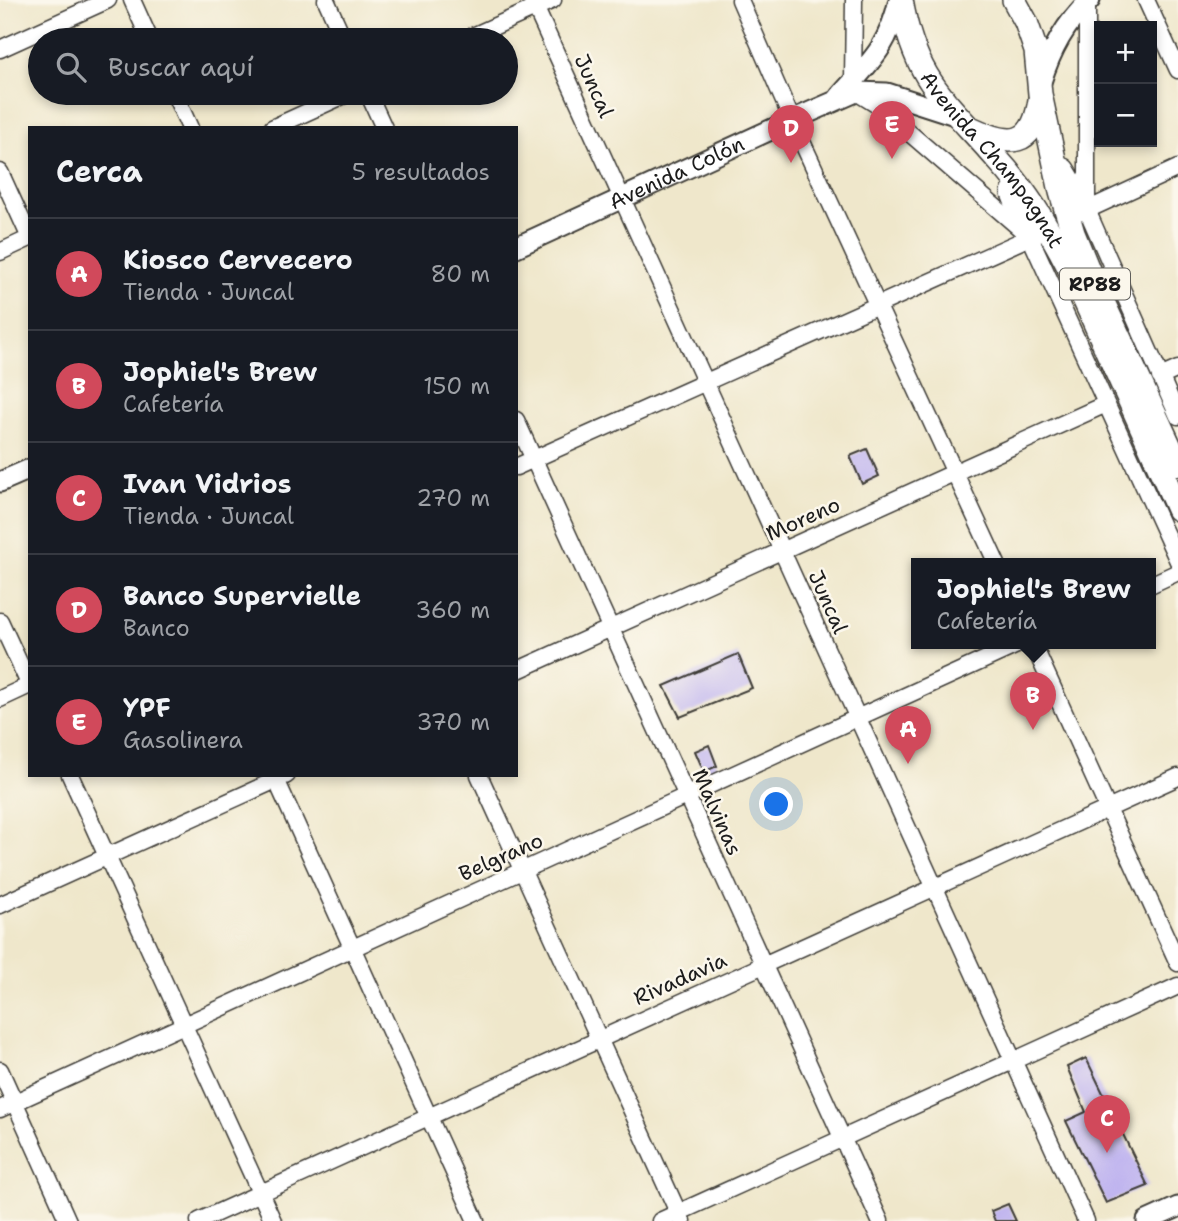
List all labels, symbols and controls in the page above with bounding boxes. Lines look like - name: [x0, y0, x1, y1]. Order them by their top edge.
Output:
- map controls: [1094, 21, 1157, 147]
- button: +: [1094, 21, 1157, 84]
- search box: [28, 28, 518, 105]
- icon: search: [52, 48, 90, 86]
- text: Buscar aquí: [108, 49, 254, 84]
- street label: Juncal: [568, 50, 621, 123]
- street label: Avenida Champagnat: [914, 66, 1070, 253]
- button: −: [1094, 84, 1157, 147]
- pin: E: [869, 101, 915, 159]
- pin: D: [768, 105, 814, 163]
- street label: Avenida Colón: [605, 130, 749, 216]
- text: Cerca: [56, 151, 143, 192]
- text: 5 resultados: [352, 157, 490, 187]
- text: Kiosco Cervecero: [123, 242, 353, 277]
- text: A: [70, 259, 88, 289]
- text: 80 m: [431, 259, 490, 289]
- road number: RP88: [1060, 268, 1130, 300]
- text: Tienda · Juncal: [123, 277, 294, 307]
- text: Jophiel's Brew: [123, 354, 317, 389]
- text: B: [72, 371, 86, 401]
- text: 150 m: [423, 371, 490, 401]
- text: Cafetería: [123, 389, 224, 419]
- text: Ivan Vidrios: [123, 466, 291, 501]
- text: C: [72, 483, 86, 513]
- text: 270 m: [416, 483, 490, 513]
- street label: Moreno: [761, 490, 845, 548]
- text: Tienda · Juncal: [123, 501, 294, 531]
- popup: [911, 558, 1156, 649]
- street label: Juncal: [802, 566, 855, 639]
- text: Jophiel's Brew: [936, 571, 1131, 606]
- text: Banco Supervielle: [123, 578, 361, 613]
- text: D: [71, 595, 87, 625]
- text: 360 m: [415, 595, 490, 625]
- text: Cafetería: [936, 606, 1037, 636]
- text: Banco: [123, 613, 190, 643]
- pin: B: [1010, 672, 1056, 730]
- text: YPF: [123, 690, 171, 725]
- pin: A: [885, 706, 931, 764]
- text: E: [71, 707, 87, 737]
- text: 370 m: [417, 707, 490, 737]
- text: Gasolinera: [123, 725, 243, 755]
- street label: Malvinas: [685, 764, 749, 860]
- your location: [759, 787, 793, 821]
- street label: Belgrano: [454, 826, 548, 888]
- street label: Rivadavia: [629, 946, 731, 1012]
- pin: C: [1084, 1095, 1130, 1153]

